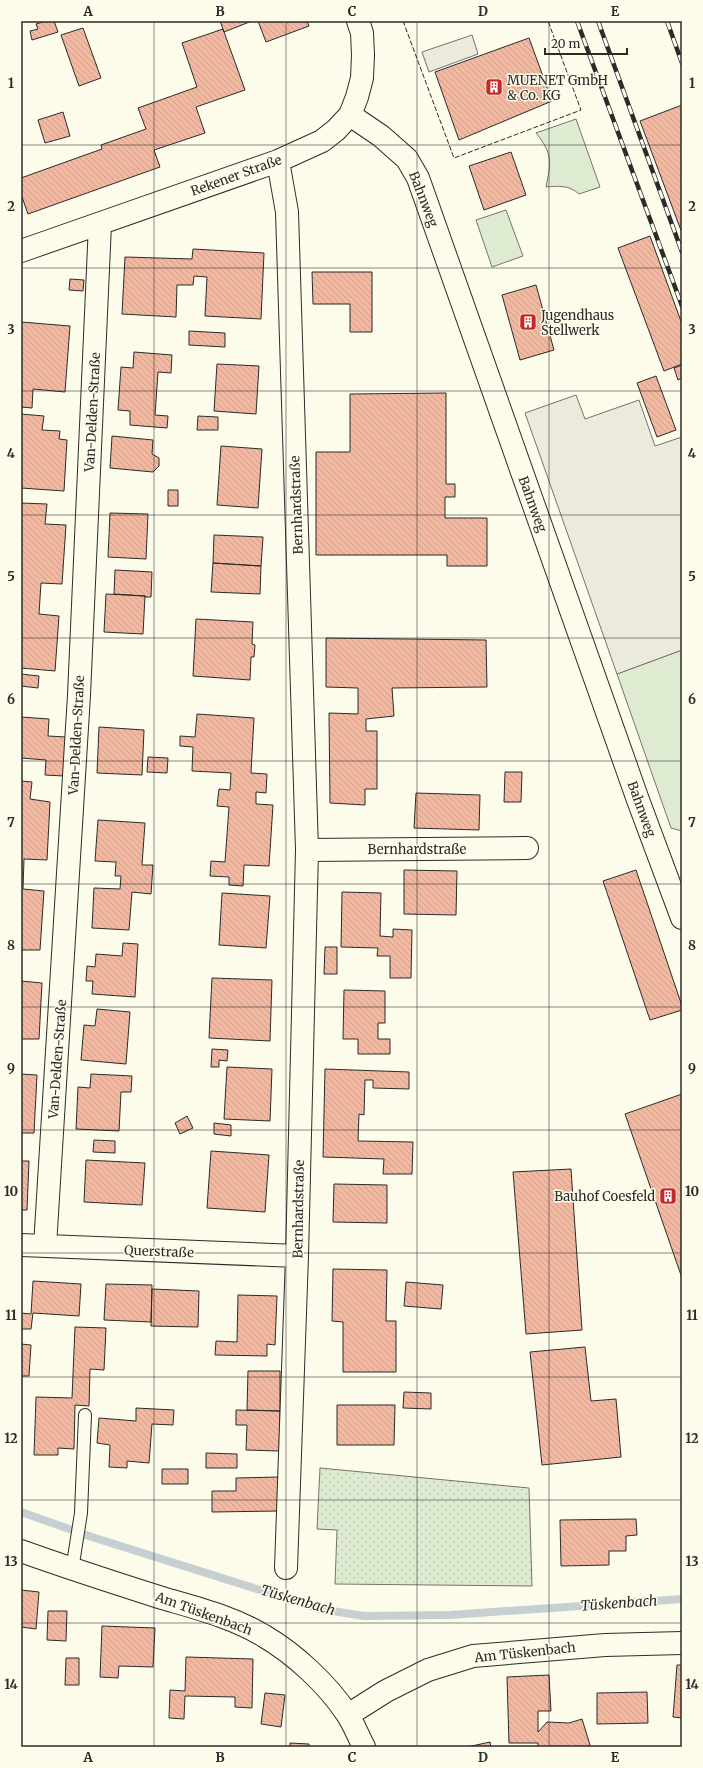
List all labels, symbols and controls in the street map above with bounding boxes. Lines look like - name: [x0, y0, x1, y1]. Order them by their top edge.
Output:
- text: A: [82, 3, 93, 20]
- text: B: [215, 3, 225, 20]
- text: C: [348, 3, 357, 20]
- text: D: [478, 3, 488, 20]
- text: E: [611, 3, 620, 20]
- scale bar: [545, 30, 627, 56]
- text: 20 m: [551, 36, 580, 51]
- place label: MUENET GmbH & Co. KG: [507, 72, 608, 104]
- text: 1: [8, 75, 14, 92]
- text: 1: [689, 75, 695, 92]
- building icon: MUENET GmbH & Co. KG: [484, 77, 504, 97]
- street label: Rekener Straße: [188, 151, 284, 200]
- street label: Bahnweg: [405, 169, 442, 230]
- text: 2: [7, 198, 15, 215]
- text: 2: [688, 198, 696, 215]
- place label: Jugendhaus Stellwerk: [540, 307, 614, 339]
- building icon: Jugendhaus Stellwerk: [518, 312, 538, 332]
- text: 3: [7, 321, 15, 338]
- text: 3: [688, 321, 696, 338]
- street label: Van-Delden-Straße: [81, 352, 104, 473]
- text: 4: [7, 445, 16, 462]
- text: 4: [688, 445, 697, 462]
- street label: Bernhardstraße: [286, 455, 307, 555]
- street label: Bahnweg: [515, 474, 551, 535]
- text: 5: [7, 568, 15, 585]
- text: 5: [688, 568, 696, 585]
- street label: Van-Delden-Straße: [65, 675, 88, 796]
- text: 6: [7, 691, 15, 708]
- text: 6: [688, 691, 696, 708]
- street label: Bahnweg: [624, 779, 660, 840]
- text: 7: [7, 814, 15, 831]
- text: 7: [688, 814, 696, 831]
- street label: Bernhardstraße: [368, 841, 467, 858]
- text: 8: [7, 937, 15, 954]
- text: 8: [688, 937, 696, 954]
- street label: Van-Delden-Straße: [45, 999, 70, 1120]
- text: 9: [7, 1060, 15, 1077]
- text: 9: [688, 1060, 696, 1077]
- street label: Bernhardstraße: [289, 1159, 308, 1259]
- text: 10: [4, 1183, 18, 1200]
- text: 10: [685, 1183, 699, 1200]
- building icon: Bauhof Coesfeld: [658, 1186, 678, 1206]
- place label: Bauhof Coesfeld: [554, 1188, 655, 1205]
- street label: Querstraße: [124, 1242, 194, 1261]
- text: 11: [5, 1307, 17, 1324]
- text: 11: [686, 1307, 698, 1324]
- text: 12: [4, 1430, 18, 1447]
- text: 12: [685, 1430, 699, 1447]
- text: 13: [4, 1553, 18, 1570]
- text: 13: [685, 1553, 699, 1570]
- water label: Tüskenbach: [259, 1581, 337, 1619]
- street label: Am Tüskenbach: [152, 1588, 255, 1639]
- water label: Tüskenbach: [580, 1591, 658, 1615]
- street label: Am Tüskenbach: [473, 1639, 577, 1666]
- text: 14: [4, 1676, 19, 1693]
- text: 14: [685, 1676, 700, 1693]
- text: A: [82, 1749, 93, 1766]
- text: B: [215, 1749, 225, 1766]
- text: C: [348, 1749, 357, 1766]
- text: D: [478, 1749, 488, 1766]
- text: E: [611, 1749, 620, 1766]

